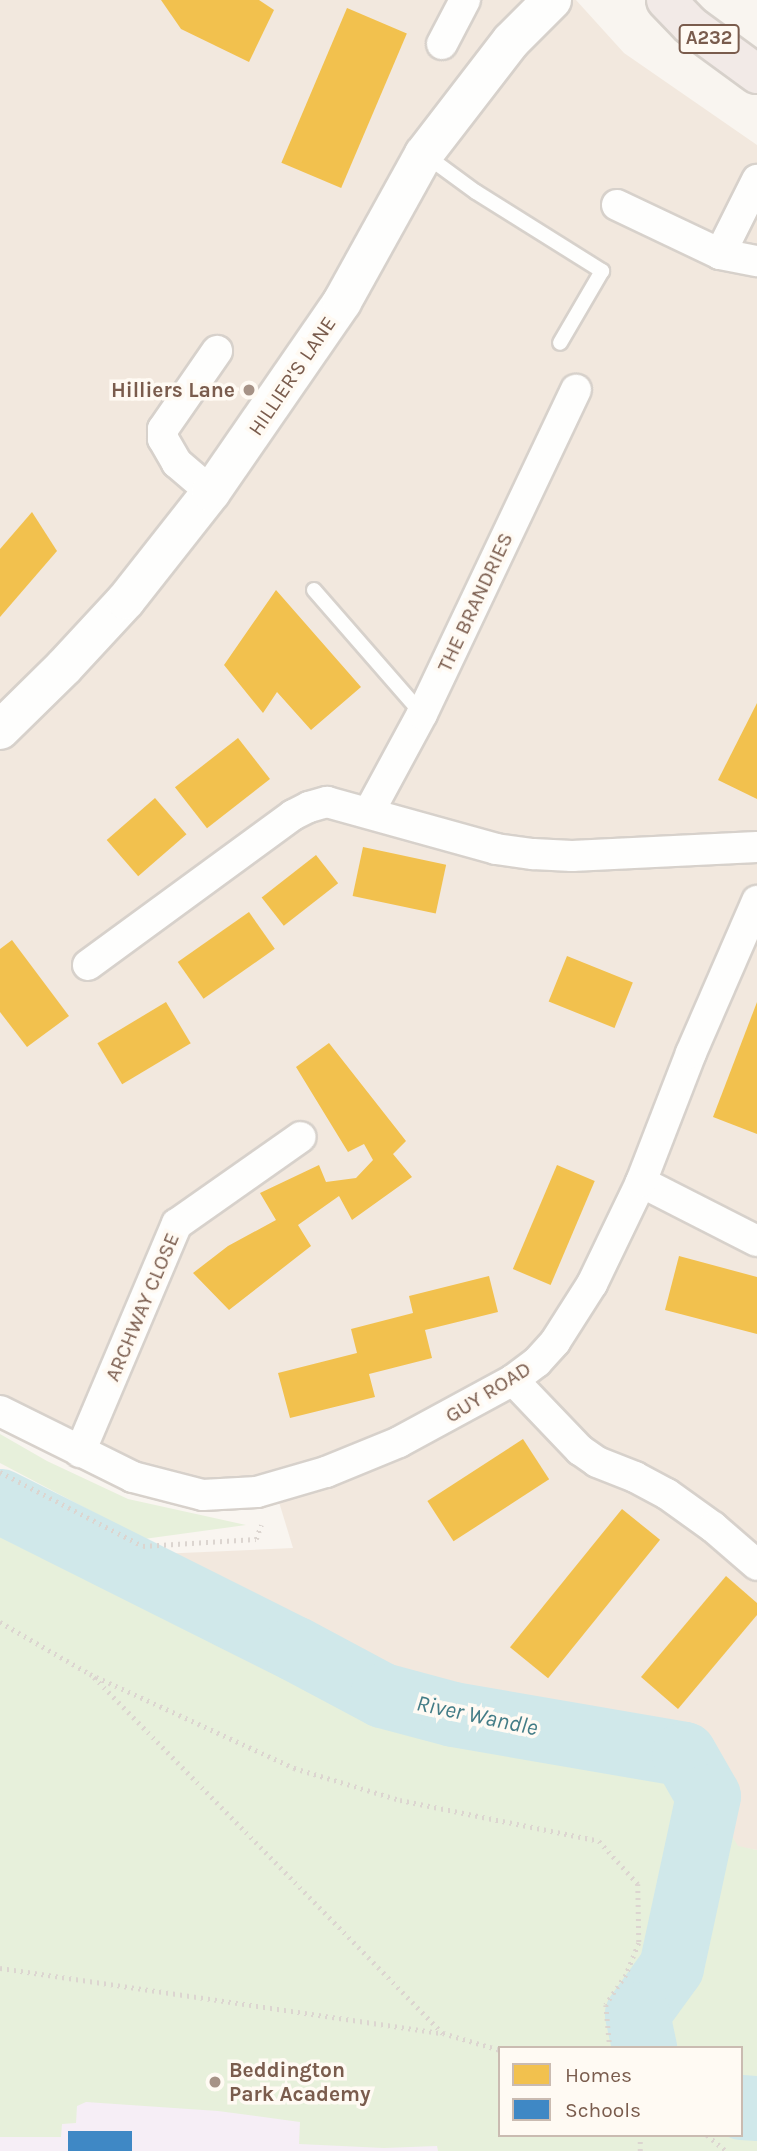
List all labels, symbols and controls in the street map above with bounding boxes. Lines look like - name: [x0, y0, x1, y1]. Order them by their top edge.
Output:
- road number: A232: [678, 23, 740, 54]
- street label: HILLIER'S LANE: [243, 311, 341, 441]
- place label: Hilliers Lane: [111, 377, 235, 403]
- marker: Hilliers Lane: [241, 382, 257, 398]
- street label: THE BRANDRIES: [432, 528, 518, 676]
- street label: ARCHWAY CLOSE: [99, 1229, 185, 1385]
- street label: GUY ROAD: [441, 1356, 535, 1428]
- water label: River Wandle: [414, 1690, 540, 1742]
- legend: [498, 2046, 743, 2137]
- place label: Beddington Park Academy: [229, 2057, 371, 2107]
- text: Homes: [565, 2063, 632, 2087]
- marker: Beddington Park Academy: [207, 2074, 223, 2090]
- text: Schools: [565, 2098, 641, 2122]

